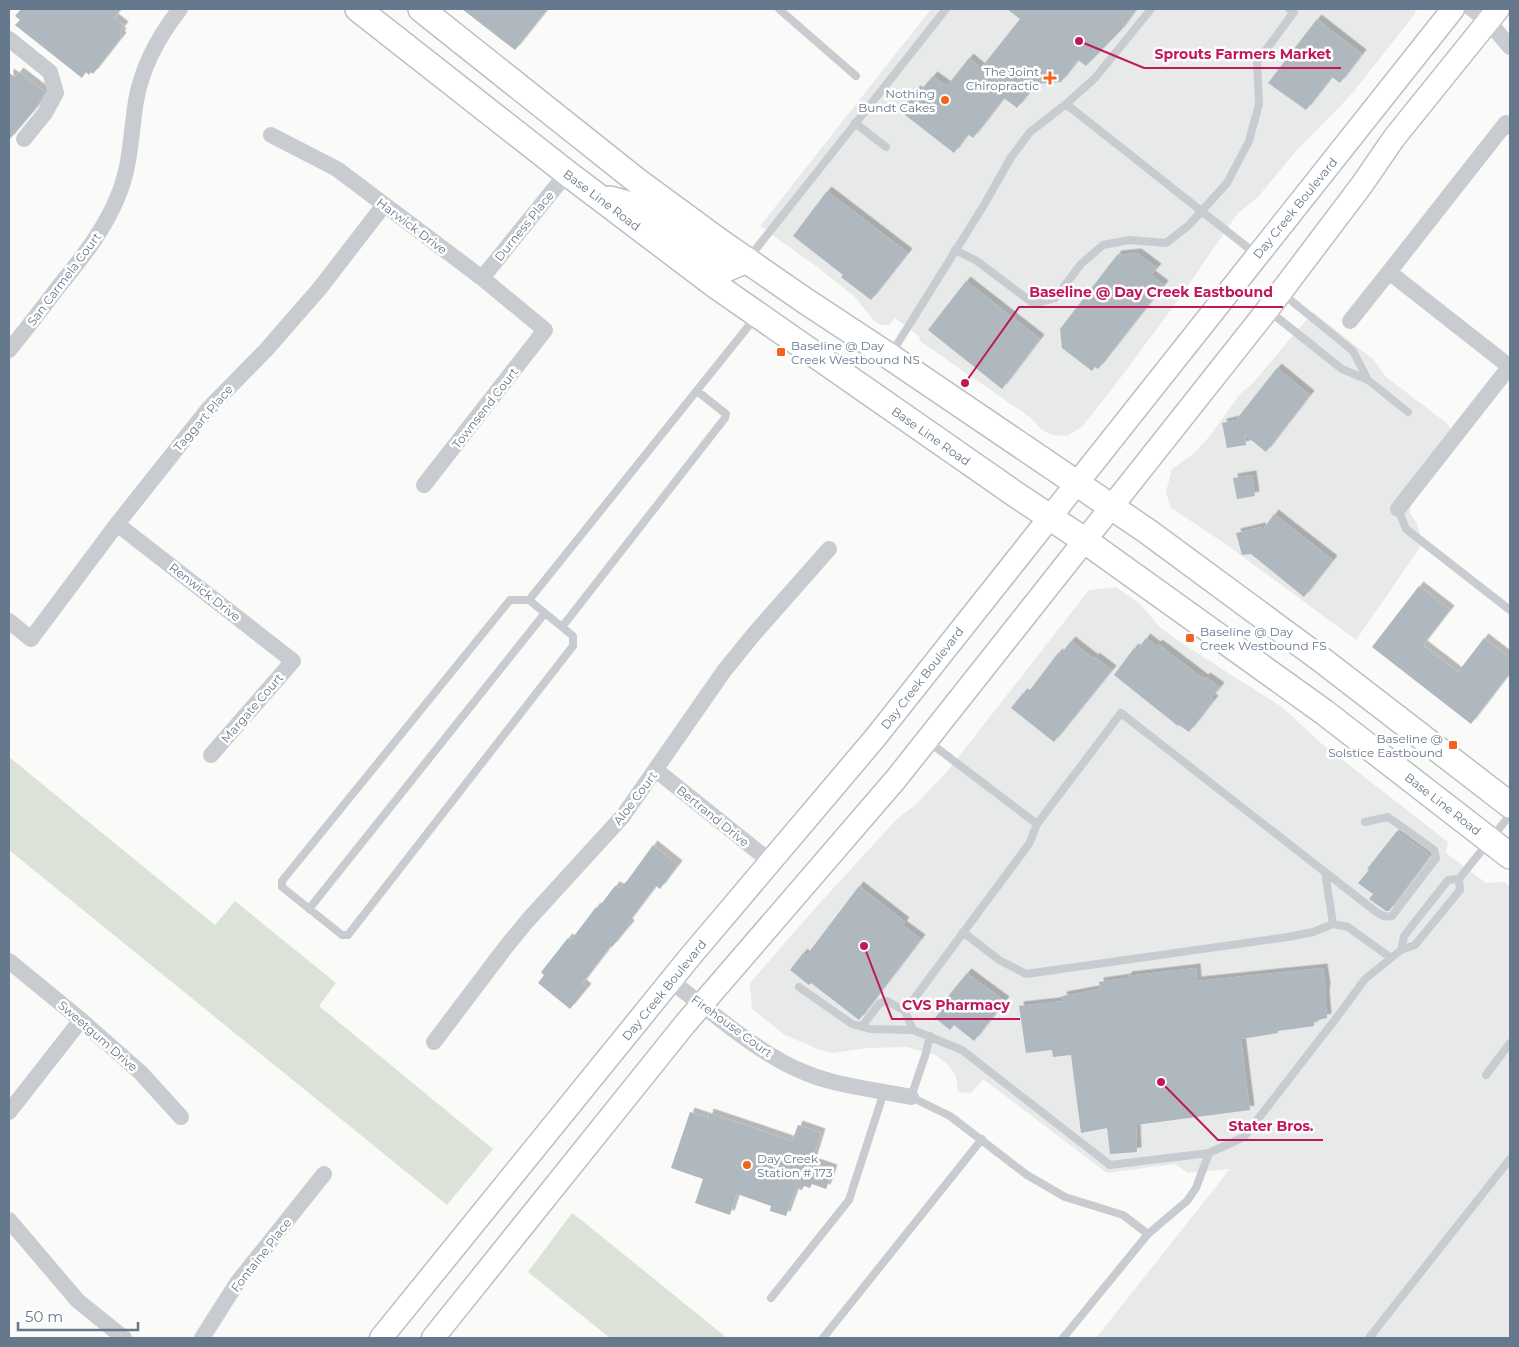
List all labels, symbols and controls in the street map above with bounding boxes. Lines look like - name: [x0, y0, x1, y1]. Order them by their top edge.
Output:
- callout: Sprouts Farmers Market: [1144, 39, 1341, 68]
- text: Sprouts Farmers Market: [1155, 45, 1331, 63]
- place label: The Joint Chiropractic: [966, 64, 1039, 93]
- marker: The Joint Chiropractic: [1043, 71, 1057, 85]
- place label: Nothing Bundt Cakes: [858, 86, 935, 115]
- marker: Nothing Bundt Cakes: [939, 94, 951, 106]
- street label: Day Creek Boulevard: [1250, 155, 1340, 261]
- street label: Base Line Road: [561, 166, 643, 234]
- street label: Durness Place: [491, 188, 557, 264]
- street label: Harwick Drive: [374, 195, 450, 257]
- street label: San Carmela Court: [24, 229, 104, 329]
- callout: Baseline @ Day Creek Eastbound: [1019, 278, 1283, 307]
- text: Baseline @ Day Creek Eastbound: [1029, 283, 1273, 301]
- place label: Baseline @ Day Creek Westbound NS: [791, 338, 920, 367]
- marker: Baseline @ Day Creek Westbound NS: [775, 346, 787, 358]
- street label: Townsend Court: [449, 365, 521, 451]
- street label: Taggart Place: [170, 382, 236, 454]
- street label: Base Line Road: [889, 403, 973, 469]
- street label: Renwick Drive: [166, 560, 244, 624]
- street label: Day Creek Boulevard: [877, 624, 967, 732]
- place label: Baseline @ Day Creek Westbound FS: [1200, 624, 1327, 653]
- marker: Baseline @ Day Creek Westbound FS: [1184, 632, 1196, 644]
- street label: Margate Court: [218, 670, 286, 746]
- place label: Baseline @ Solstice Eastbound: [1328, 731, 1443, 760]
- marker: Baseline @ Solstice Eastbound: [1447, 739, 1459, 751]
- street label: Aloe Court: [610, 768, 660, 828]
- street label: Base Line Road: [1402, 770, 1484, 838]
- street label: Bertrand Drive: [674, 782, 752, 850]
- street label: Day Creek Boulevard: [619, 937, 709, 1043]
- callout: CVS Pharmacy: [892, 990, 1020, 1019]
- street label: Firehouse Court: [689, 992, 775, 1060]
- text: CVS Pharmacy: [902, 996, 1011, 1014]
- street label: Sweetgum Drive: [55, 997, 141, 1075]
- callout: Stater Bros.: [1218, 1111, 1323, 1140]
- text: Stater Bros.: [1229, 1117, 1314, 1135]
- place label: Day Creek Station # 173: [757, 1151, 833, 1180]
- marker: Day Creek Station # 173: [741, 1159, 753, 1171]
- street label: Fontaine Place: [228, 1215, 294, 1295]
- scale bar: [18, 1300, 138, 1332]
- text: 50 m: [25, 1307, 63, 1326]

